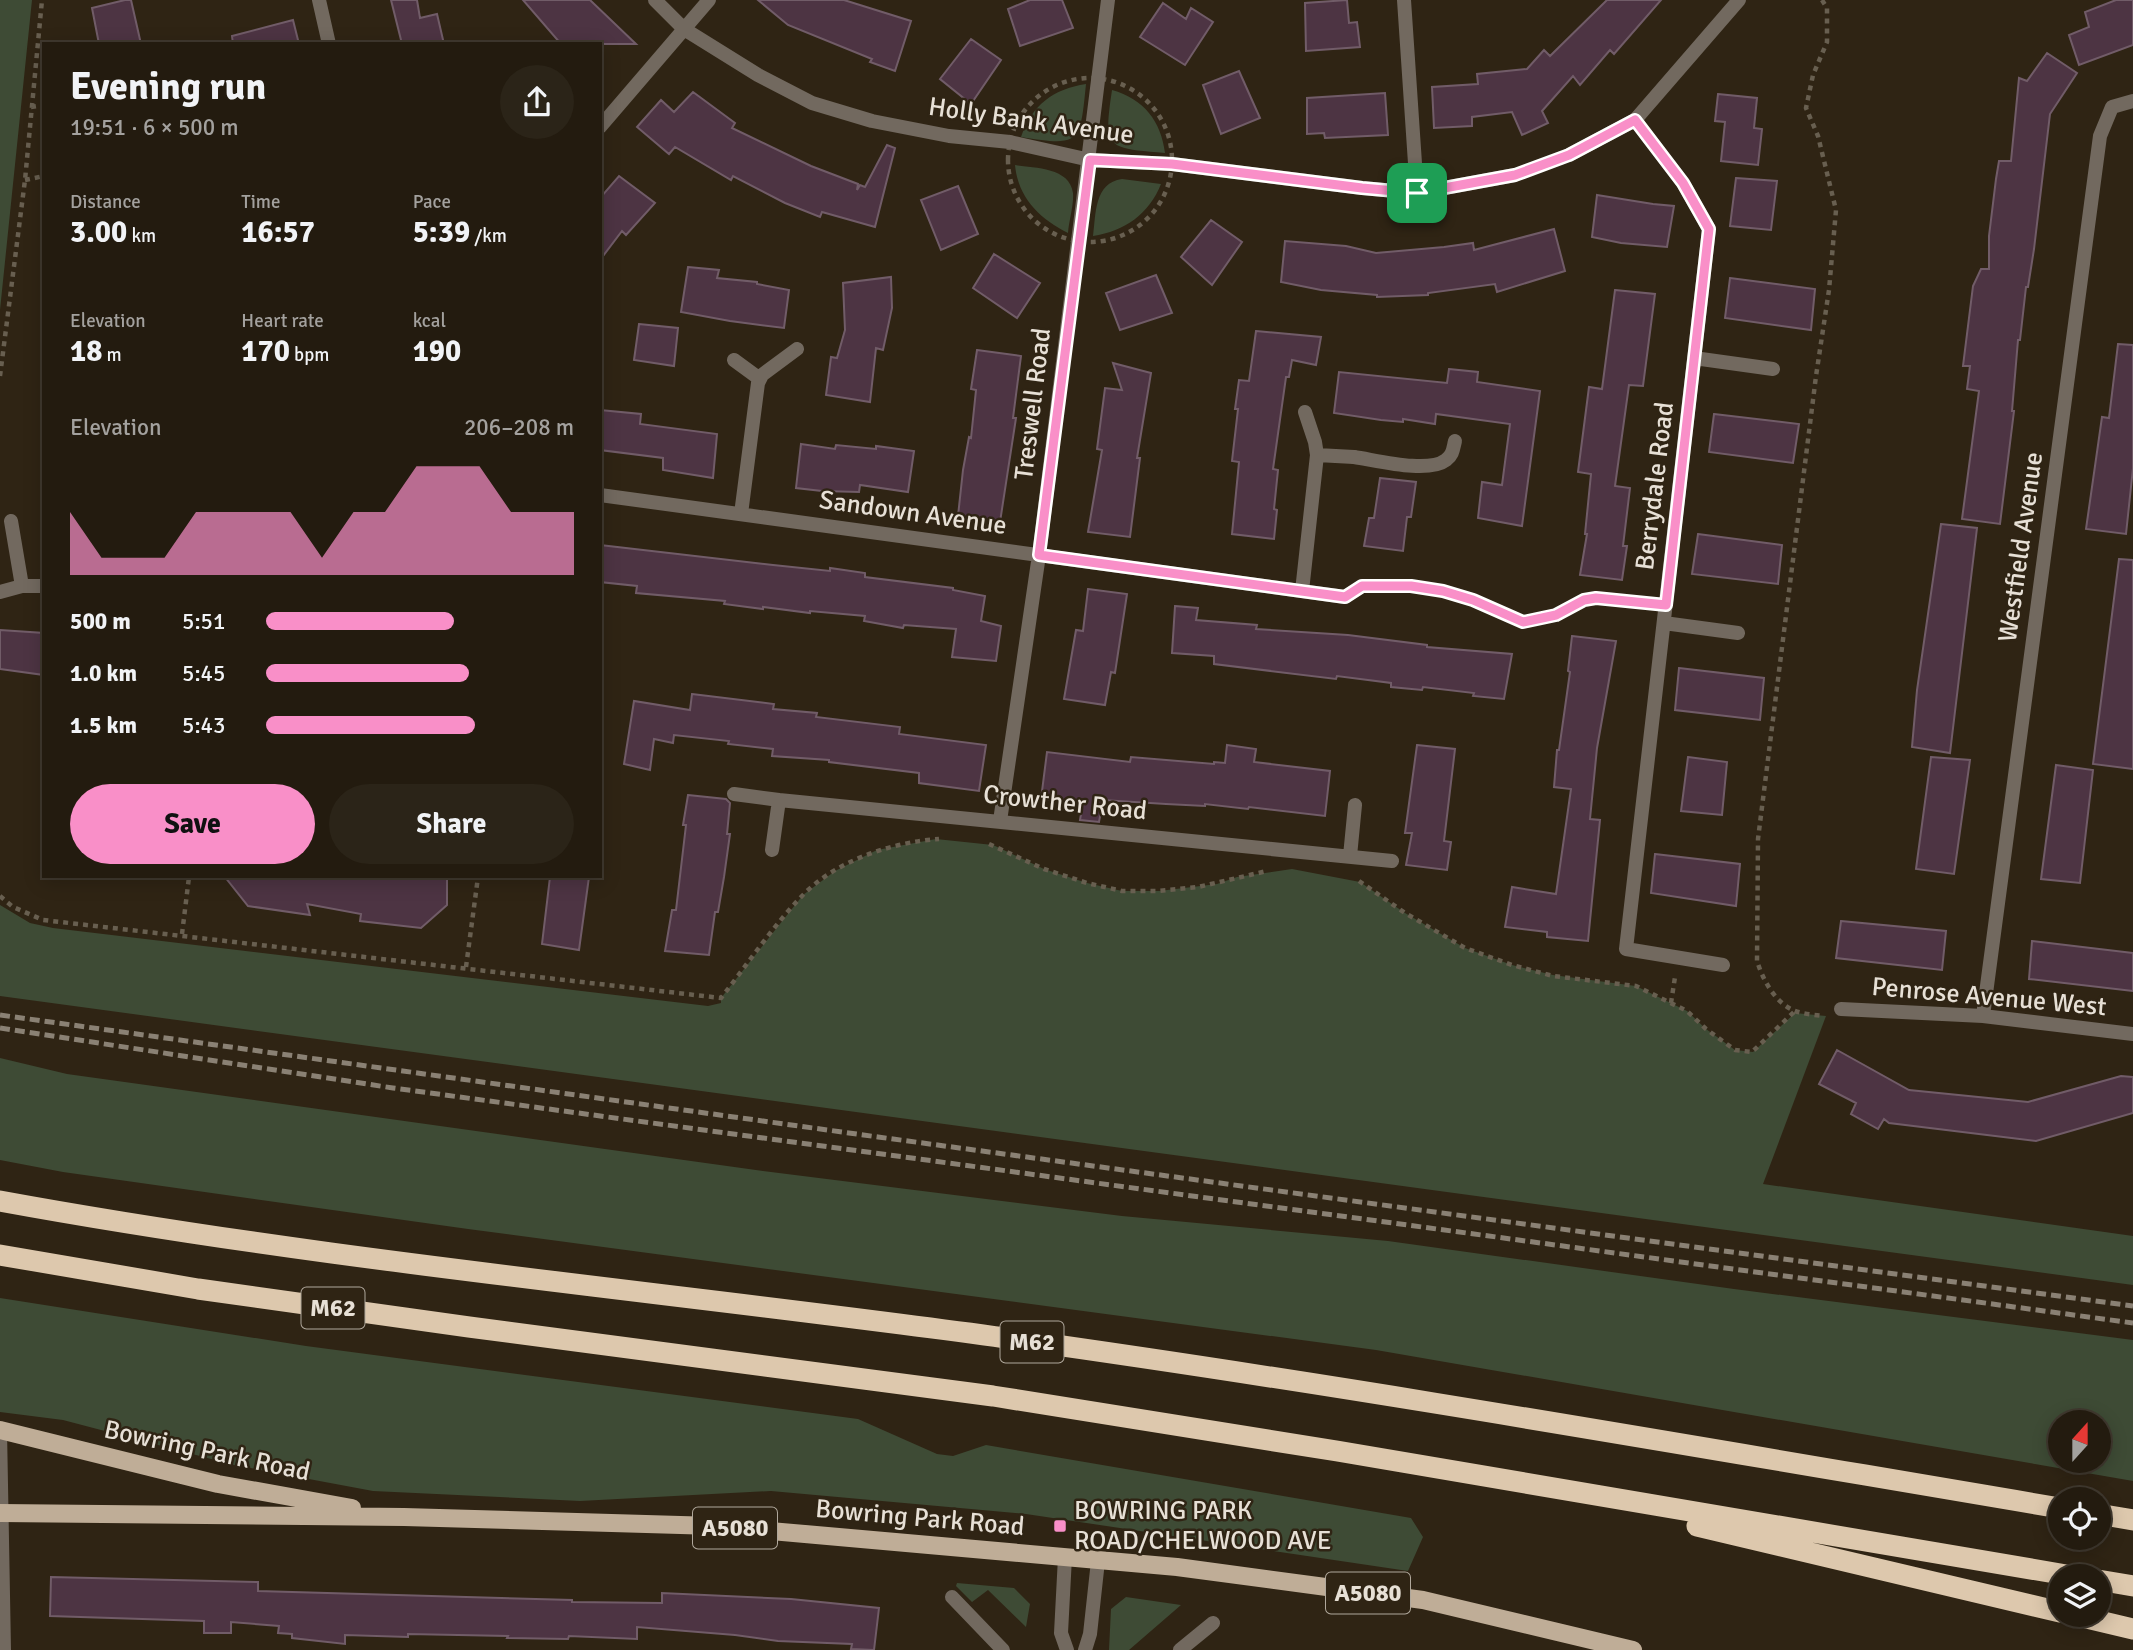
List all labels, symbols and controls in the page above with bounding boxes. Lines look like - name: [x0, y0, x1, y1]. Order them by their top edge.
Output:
- text: Evening run: [70, 63, 266, 110]
- button: share: [500, 65, 574, 139]
- street label: Holly Bank Avenue: [926, 91, 1136, 151]
- text: 19:51 · 6 × 500 m: [70, 113, 239, 142]
- pin: [1387, 163, 1447, 223]
- icon: arrive: [1398, 174, 1436, 212]
- text: Distance: [70, 190, 141, 214]
- text: Time: [241, 190, 280, 214]
- text: Pace: [413, 190, 451, 214]
- text: 3.00: [70, 214, 127, 251]
- text: 16:57: [241, 214, 315, 251]
- text: 5:39: [413, 214, 470, 251]
- text: km: [127, 224, 156, 248]
- text: /km: [470, 224, 507, 248]
- text: Elevation: [70, 309, 146, 333]
- text: Heart rate: [241, 309, 324, 333]
- text: kcal: [413, 309, 446, 333]
- street label: Treswell Road: [1008, 326, 1058, 482]
- text: 18: [70, 333, 102, 370]
- text: 170: [241, 333, 290, 370]
- text: 190: [413, 333, 461, 370]
- text: m: [102, 343, 122, 367]
- text: bpm: [290, 343, 329, 367]
- street label: Berrydale Road: [1629, 400, 1681, 572]
- text: Elevation: [70, 413, 162, 442]
- text: 206–208 m: [464, 413, 574, 442]
- street label: Westfield Avenue: [1992, 450, 2050, 644]
- street label: Sandown Avenue: [817, 484, 1009, 542]
- text: 500 m: [70, 607, 131, 636]
- text: 5:51: [182, 607, 225, 636]
- text: 1.0 km: [70, 659, 137, 688]
- text: 5:45: [182, 659, 225, 688]
- text: 1.5 km: [70, 711, 137, 740]
- text: 5:43: [182, 711, 225, 740]
- street label: Crowther Road: [982, 778, 1148, 828]
- button: Save: [70, 784, 315, 864]
- button: Share: [329, 784, 574, 864]
- street label: Penrose Avenue West: [1870, 971, 2108, 1023]
- road number: M62: [302, 1288, 364, 1328]
- road number: M62: [1000, 1322, 1064, 1362]
- north arrow: [2048, 1410, 2110, 1474]
- map controls: [2048, 1410, 2111, 1627]
- street label: Bowring Park Road: [101, 1414, 313, 1488]
- button: locate: [2048, 1487, 2111, 1550]
- street label: Bowring Park Road: [814, 1493, 1026, 1543]
- place label: BOWRING PARK ROAD/CHELWOOD AVE: [1074, 1495, 1331, 1557]
- road number: A5080: [693, 1508, 777, 1548]
- marker: BOWRING PARK ROAD/CHELWOOD AVE: [1052, 1518, 1068, 1534]
- button: layers: [2048, 1564, 2111, 1627]
- road number: A5080: [1326, 1573, 1410, 1614]

